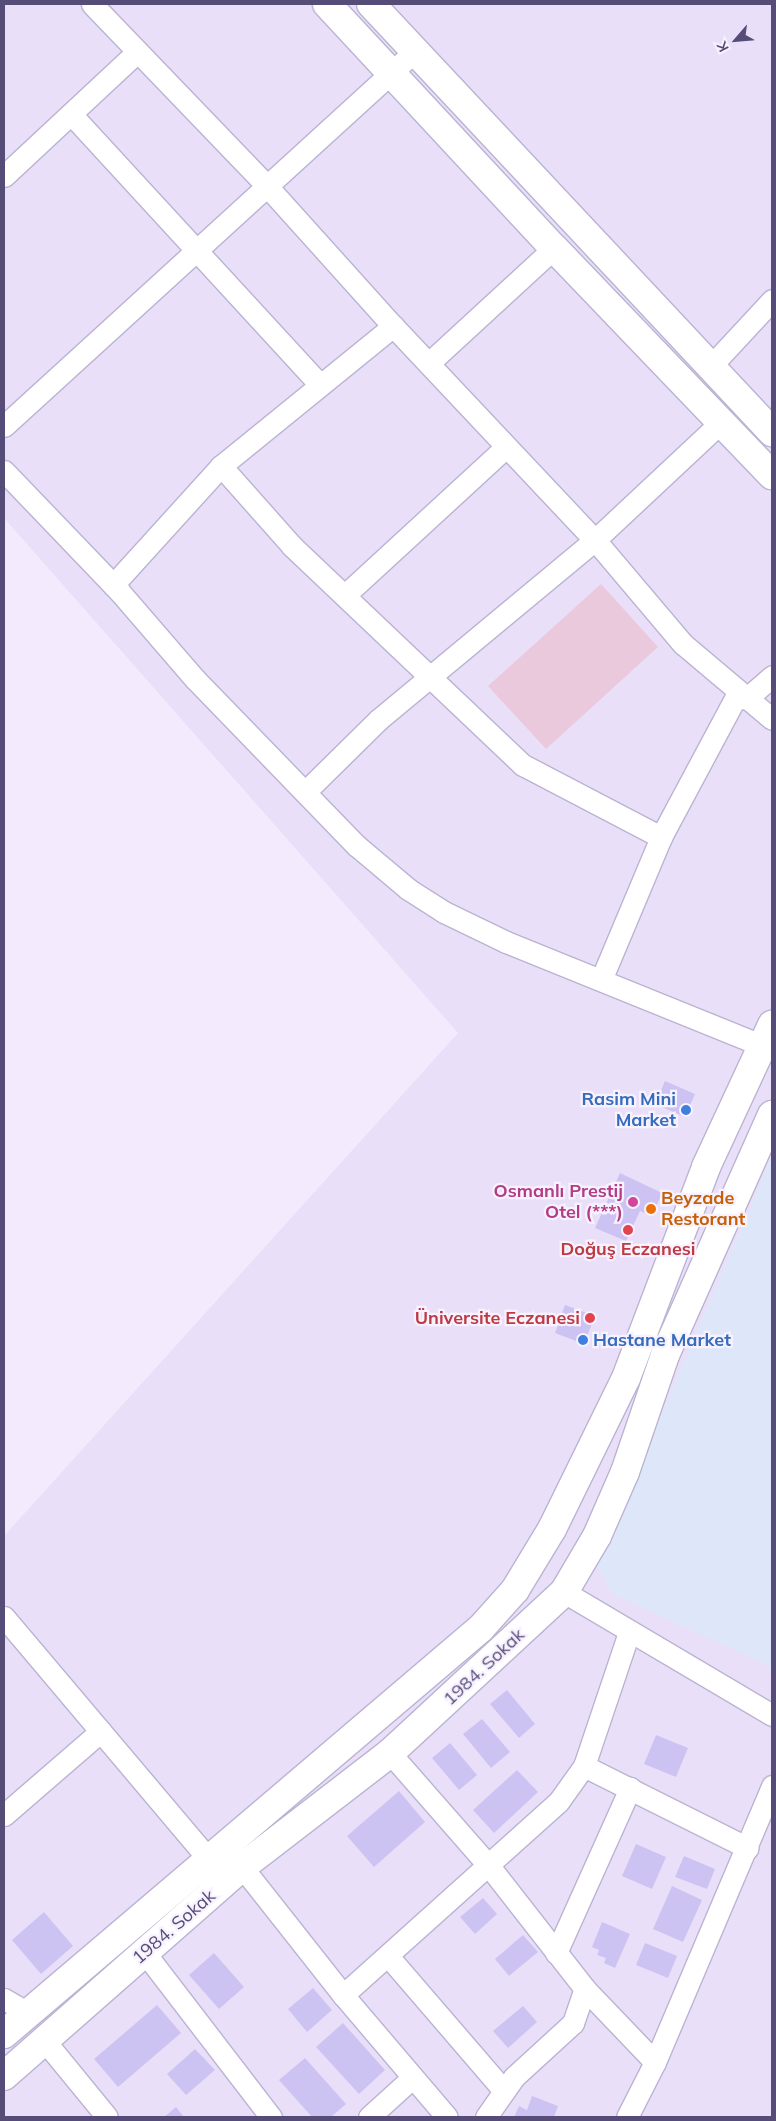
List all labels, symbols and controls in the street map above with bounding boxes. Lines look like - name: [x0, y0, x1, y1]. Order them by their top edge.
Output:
- north arrow: [711, 15, 761, 65]
- text: K: [713, 39, 733, 55]
- place label: Rasim Mini Market: [582, 1089, 676, 1132]
- marker: Rasim Mini Market: [680, 1104, 692, 1116]
- place label: Osmanlı Prestij Otel (***): [494, 1181, 623, 1224]
- place label: Beyzade Restorant: [661, 1188, 745, 1230]
- marker: Osmanlı Prestij Otel (***): [627, 1196, 639, 1208]
- marker: Beyzade Restorant: [645, 1203, 657, 1215]
- marker: Doğuş Eczanesi: [622, 1224, 634, 1236]
- place label: Doğuş Eczanesi: [561, 1238, 695, 1260]
- place label: Üniversite Eczanesi: [415, 1307, 580, 1329]
- marker: Üniversite Eczanesi: [584, 1312, 596, 1324]
- place label: Hastane Market: [593, 1329, 731, 1351]
- marker: Hastane Market: [577, 1334, 589, 1346]
- street label: 1984. Sokak: [439, 1624, 529, 1710]
- street label: 1984. Sokak: [128, 1885, 220, 1969]

